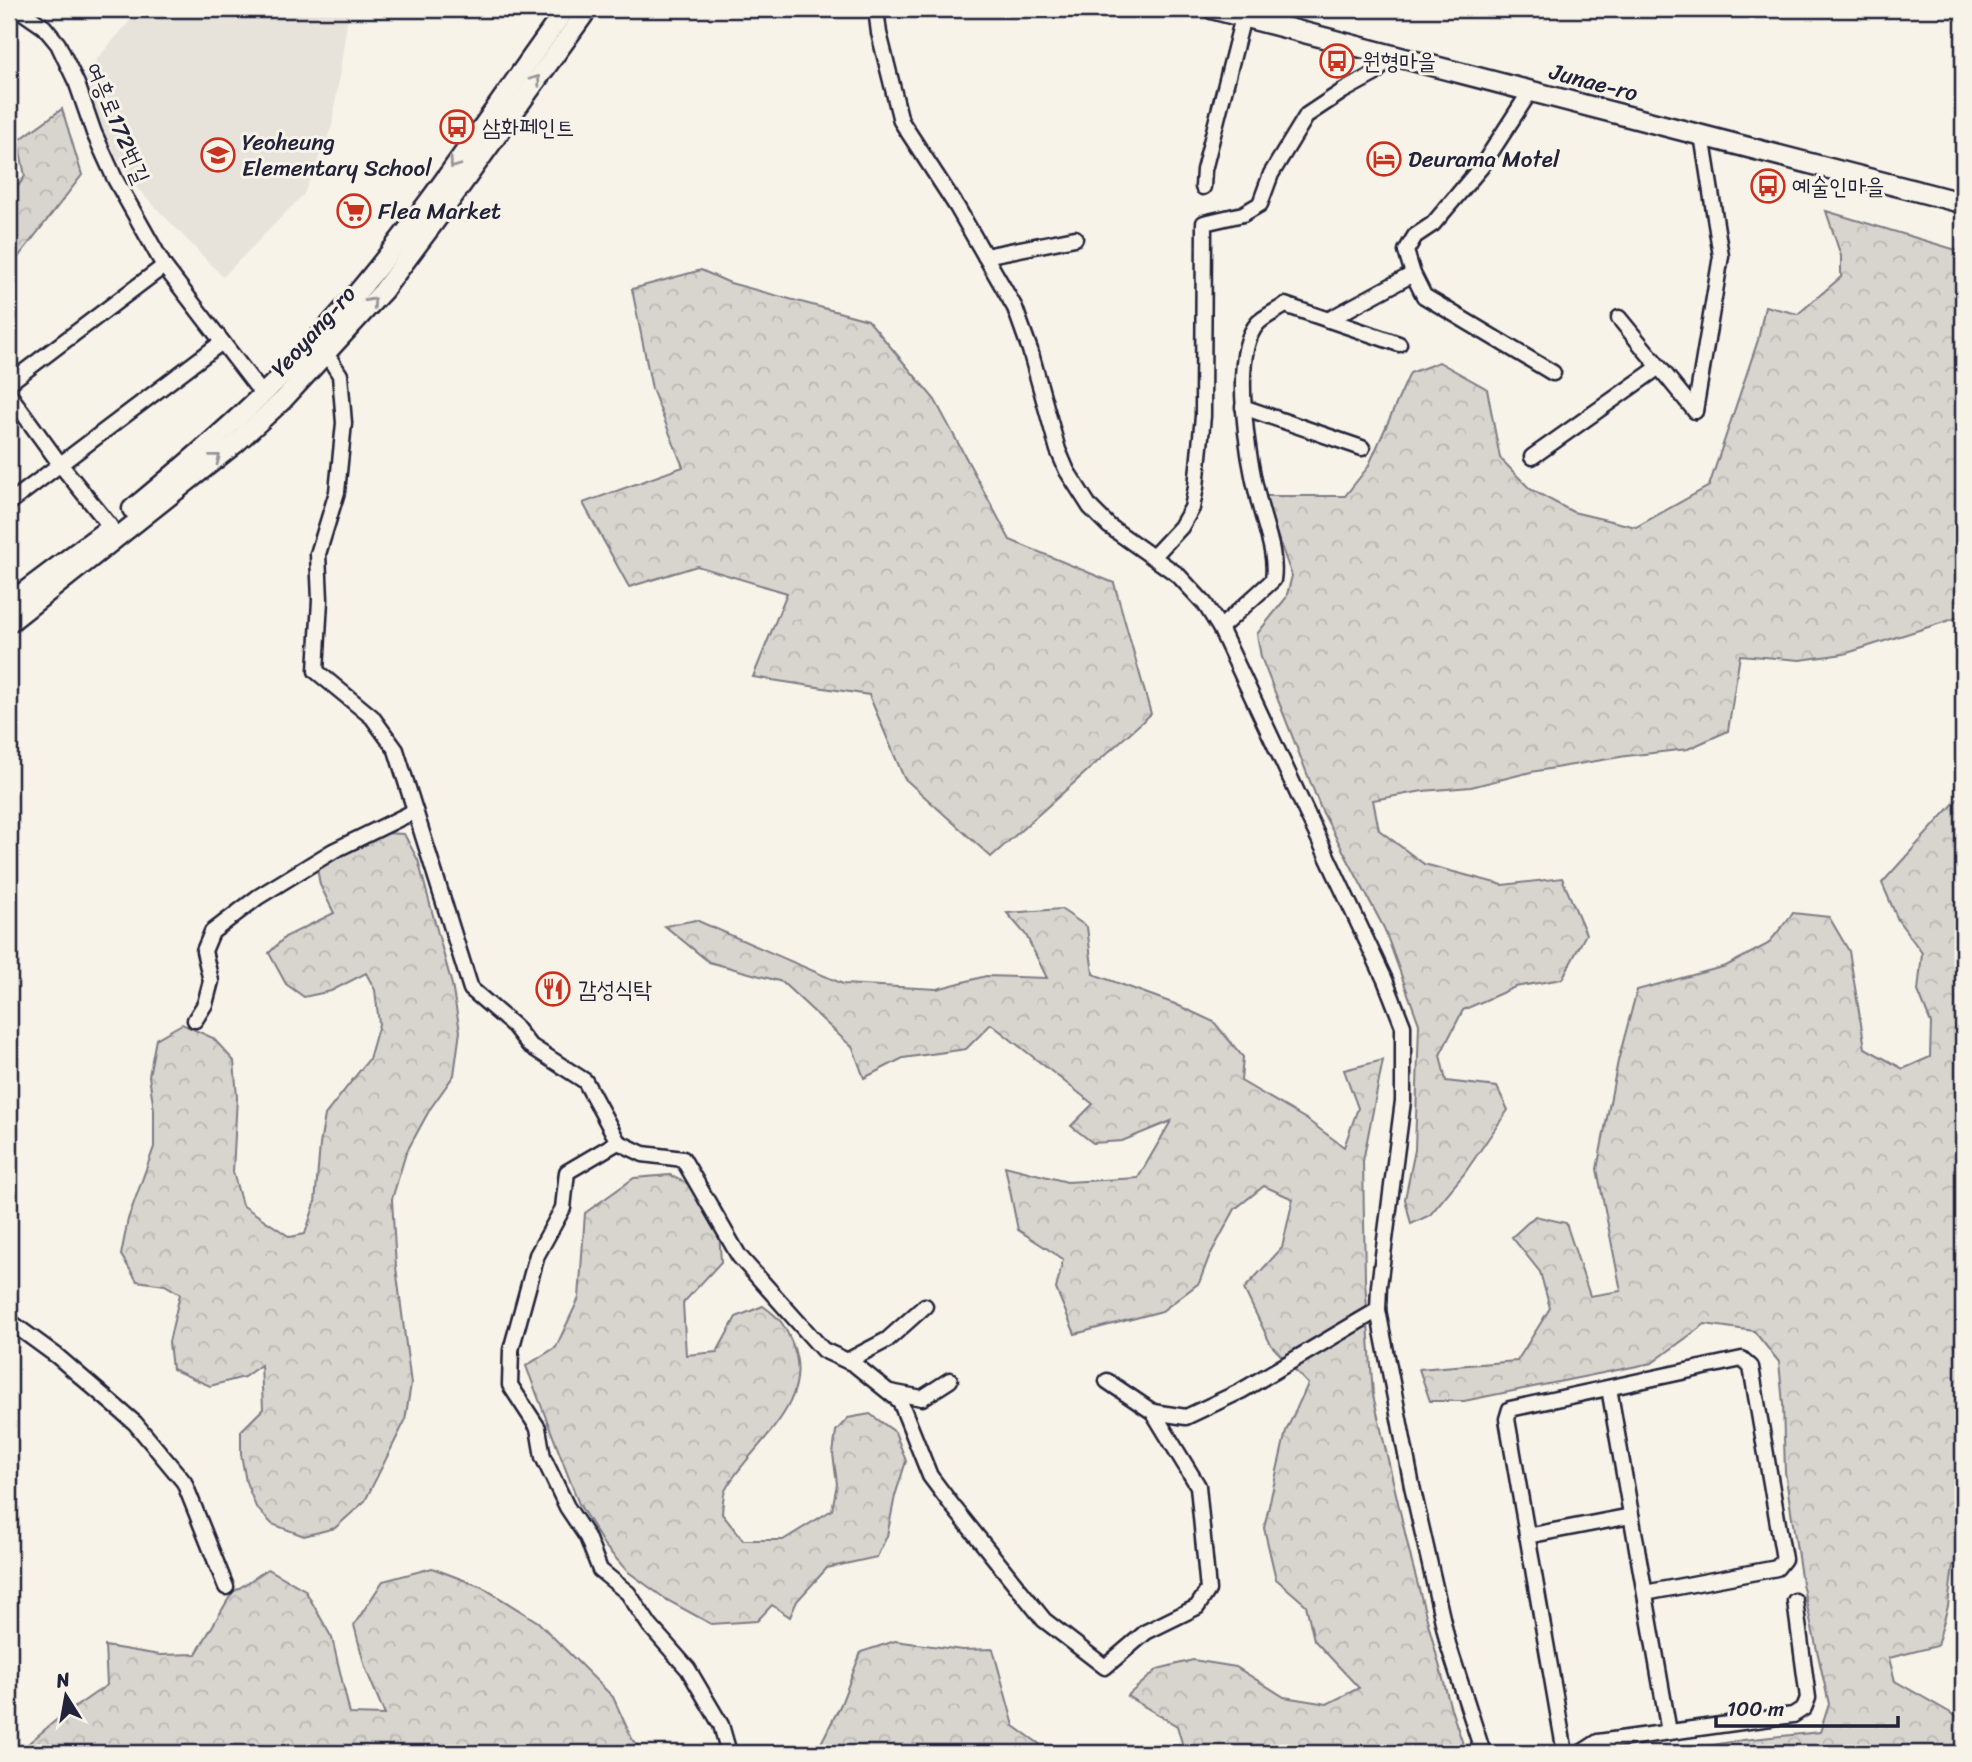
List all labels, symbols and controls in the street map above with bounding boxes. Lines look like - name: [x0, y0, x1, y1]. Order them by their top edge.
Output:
- place label: 원형마을: [1362, 41, 1436, 82]
- bus stop icon: 원형마을: [1318, 42, 1356, 80]
- street label: Junae-ro: [1544, 51, 1643, 114]
- street label: 여흥로172번길: [74, 56, 162, 190]
- one-way arrow: [528, 75, 541, 88]
- place label: 삼화페인트: [482, 107, 575, 148]
- bus stop icon: 삼화페인트: [438, 108, 476, 146]
- place label: Yeoheung Elementary School: [242, 122, 432, 189]
- school or university icon: Yeoheung Elementary School: [199, 136, 237, 174]
- place label: Deurama Motel: [1408, 139, 1560, 180]
- hotel icon: Deurama Motel: [1365, 140, 1403, 178]
- one-way arrow: [450, 156, 463, 169]
- place label: 예술인마을: [1792, 166, 1885, 207]
- bus stop icon: 예술인마을: [1749, 167, 1787, 205]
- place label: Flea Market: [378, 191, 501, 232]
- supermarket icon: Flea Market: [335, 192, 373, 230]
- street label: Yeoyang-ro: [260, 275, 367, 387]
- one-way arrow: [364, 297, 376, 310]
- one-way arrow: [208, 454, 220, 467]
- place label: 감성식탁: [578, 969, 653, 1010]
- restaurant icon: 감성식탁: [534, 970, 572, 1008]
- north arrow: [32, 1660, 102, 1730]
- text: N: [52, 1662, 73, 1697]
- scale bar: [1716, 1685, 1898, 1729]
- text: 100 m: [1727, 1690, 1784, 1728]

